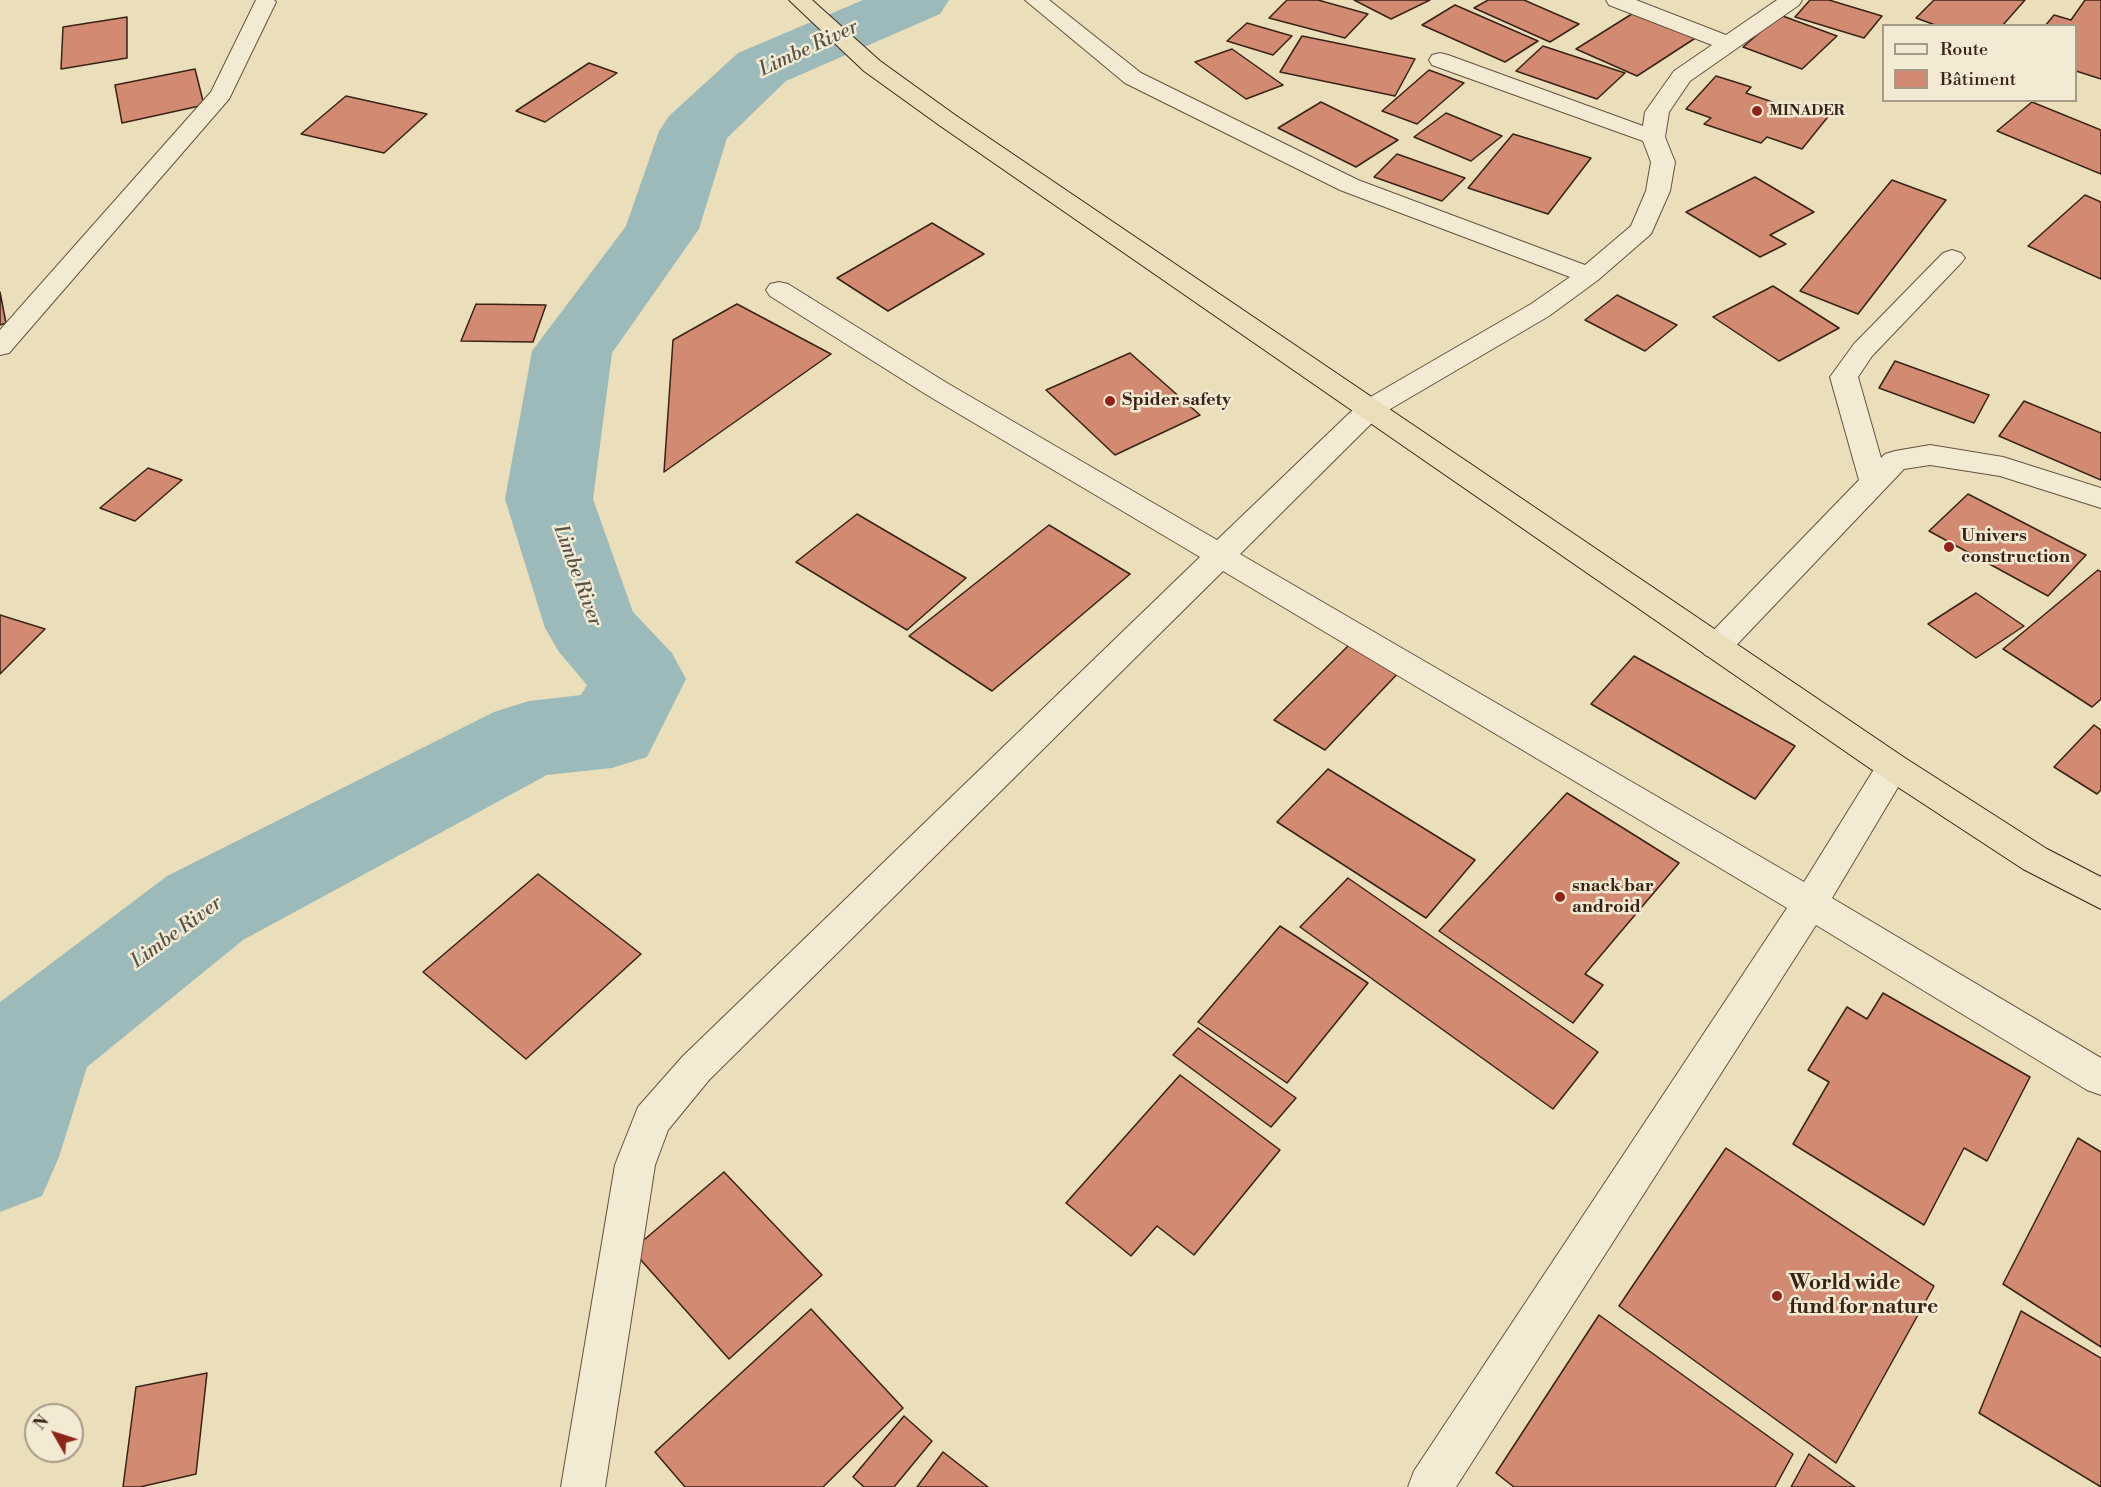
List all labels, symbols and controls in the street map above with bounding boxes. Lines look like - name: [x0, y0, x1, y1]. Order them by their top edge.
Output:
- water label: Limbe River: [756, 16, 862, 82]
- legend: [1882, 24, 2077, 102]
- text: Route: [1940, 38, 1988, 61]
- text: Bâtiment: [1940, 68, 2016, 91]
- place label: MINADER: [1769, 102, 1845, 120]
- marker: MINADER: [1750, 104, 1764, 118]
- place label: Spider safety: [1122, 390, 1231, 412]
- marker: Spider safety: [1103, 394, 1117, 408]
- water label: Limbe River: [548, 522, 606, 630]
- place label: Univers construction: [1961, 526, 2070, 568]
- marker: Univers construction: [1942, 540, 1956, 554]
- place label: snack bar android: [1572, 876, 1654, 918]
- marker: snack bar android: [1553, 890, 1567, 904]
- water label: Limbe River: [127, 892, 227, 974]
- place label: World wide fund for nature: [1789, 1271, 1938, 1321]
- marker: World wide fund for nature: [1770, 1289, 1784, 1303]
- north arrow: [24, 1403, 84, 1463]
- text: N: [30, 1412, 53, 1434]

